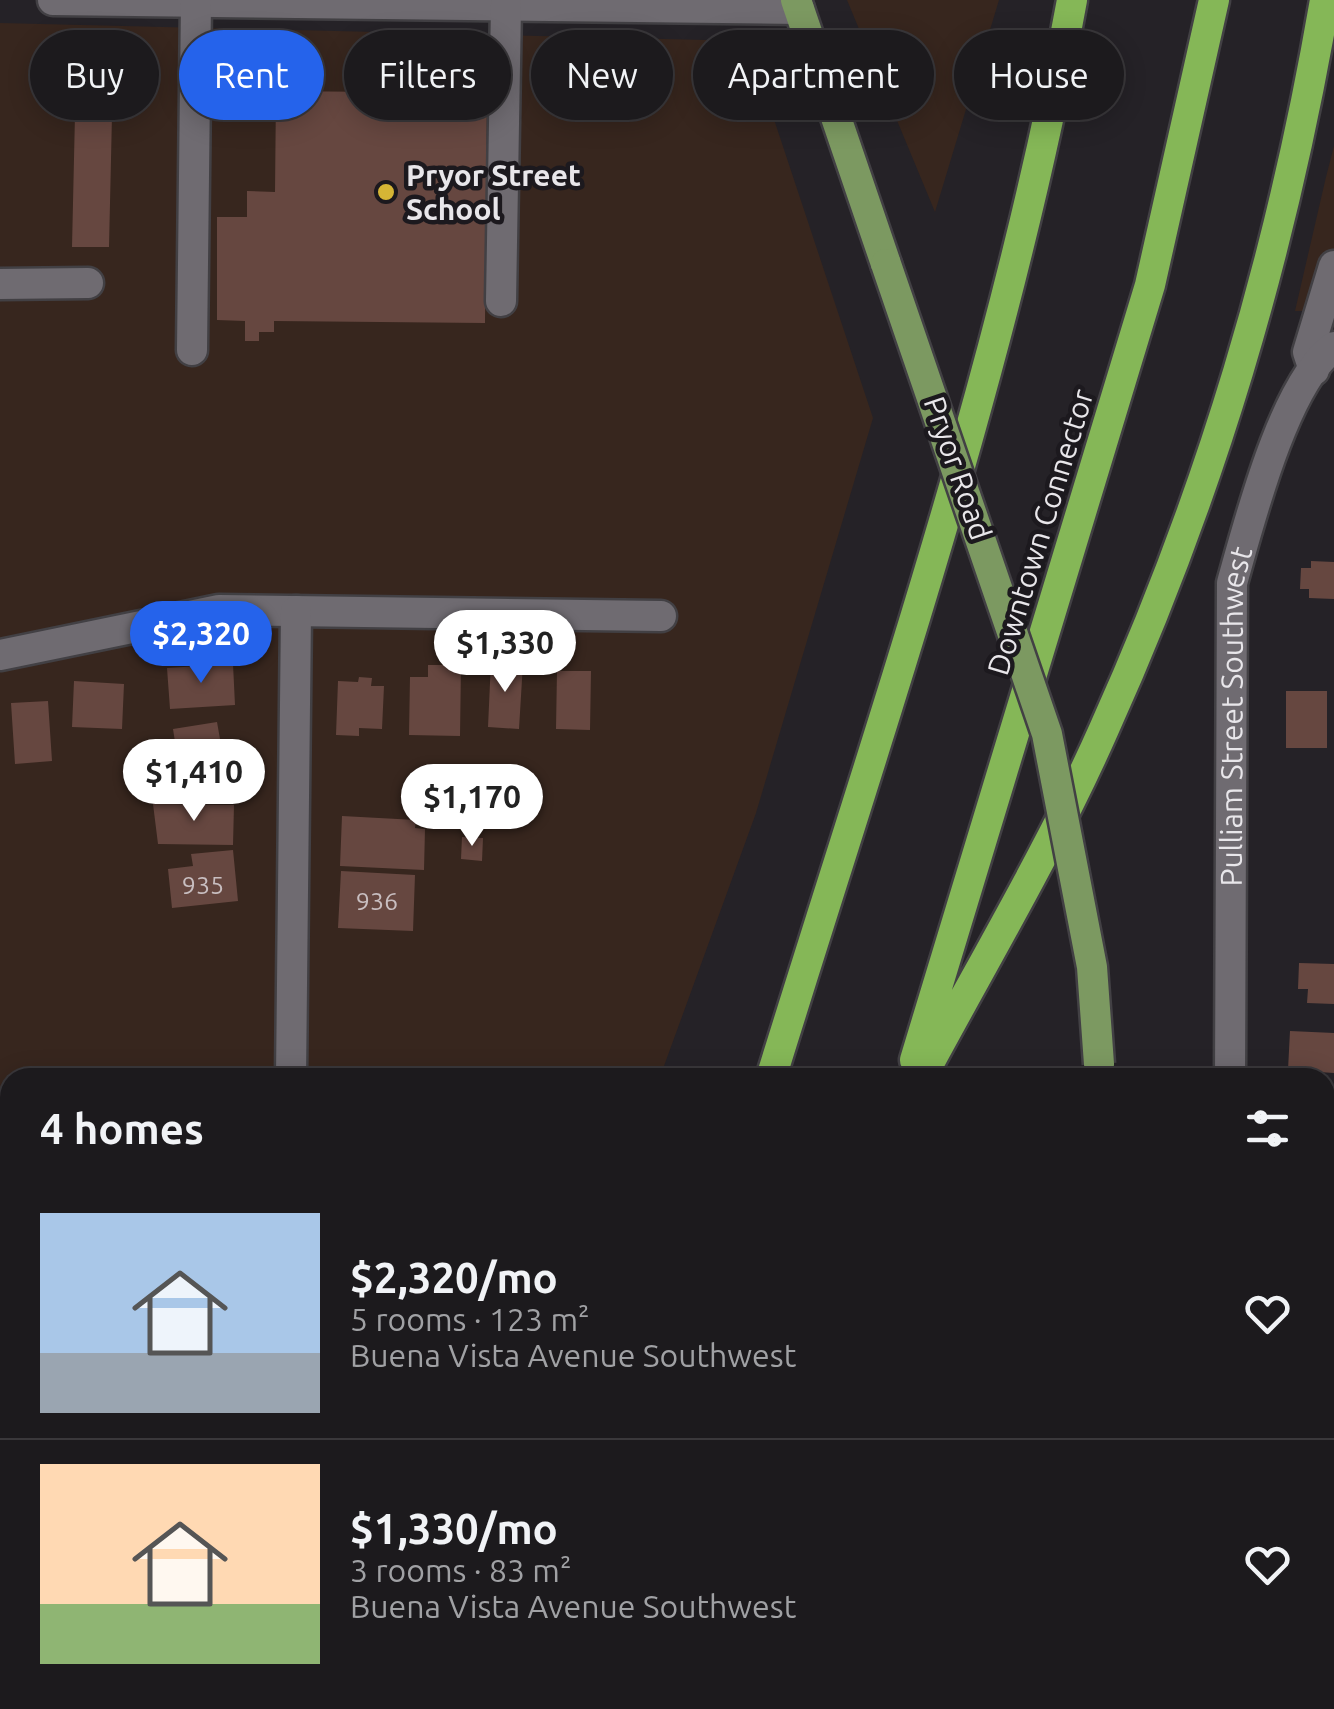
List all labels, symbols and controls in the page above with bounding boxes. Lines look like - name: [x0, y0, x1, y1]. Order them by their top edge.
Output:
- chip: Buy: [30, 30, 159, 120]
- chip: Rent: [179, 30, 324, 120]
- chip: Filters: [344, 30, 511, 120]
- chip: New: [531, 30, 673, 120]
- chip: Apartment: [693, 30, 934, 120]
- chip: House: [954, 30, 1124, 120]
- place label: Pryor Street School: [406, 158, 581, 226]
- marker: Pryor Street School: [375, 181, 397, 203]
- street label: Downtown Connector: [980, 384, 1100, 679]
- street label: Pryor Road: [918, 392, 998, 544]
- street label: Pulliam Street Southwest: [1214, 542, 1258, 887]
- pin: $2,320: [120, 601, 282, 686]
- pin: $1,330: [424, 610, 586, 695]
- text: $2,320: [152, 615, 250, 651]
- text: $1,330: [456, 624, 554, 660]
- pin: $1,410: [113, 739, 275, 824]
- text: $1,410: [145, 753, 243, 789]
- pin: $1,170: [391, 764, 553, 849]
- text: $1,170: [423, 778, 521, 814]
- house number: 935: [182, 871, 224, 899]
- house number: 936: [356, 887, 398, 915]
- icon: filters: [1240, 1101, 1295, 1156]
- text: 4 homes: [40, 1105, 204, 1152]
- icon: home: [120, 1253, 240, 1373]
- text: $2,320/mo: [350, 1254, 558, 1301]
- icon: heart: [1240, 1286, 1295, 1341]
- text: 5 rooms · 123 m²: [350, 1301, 590, 1337]
- text: Buena Vista Avenue Southwest: [350, 1337, 796, 1373]
- icon: home: [120, 1504, 240, 1624]
- text: $1,330/mo: [350, 1505, 558, 1552]
- icon: heart: [1240, 1537, 1295, 1592]
- text: 3 rooms · 83 m²: [350, 1552, 571, 1588]
- text: Buena Vista Avenue Southwest: [350, 1588, 796, 1624]

